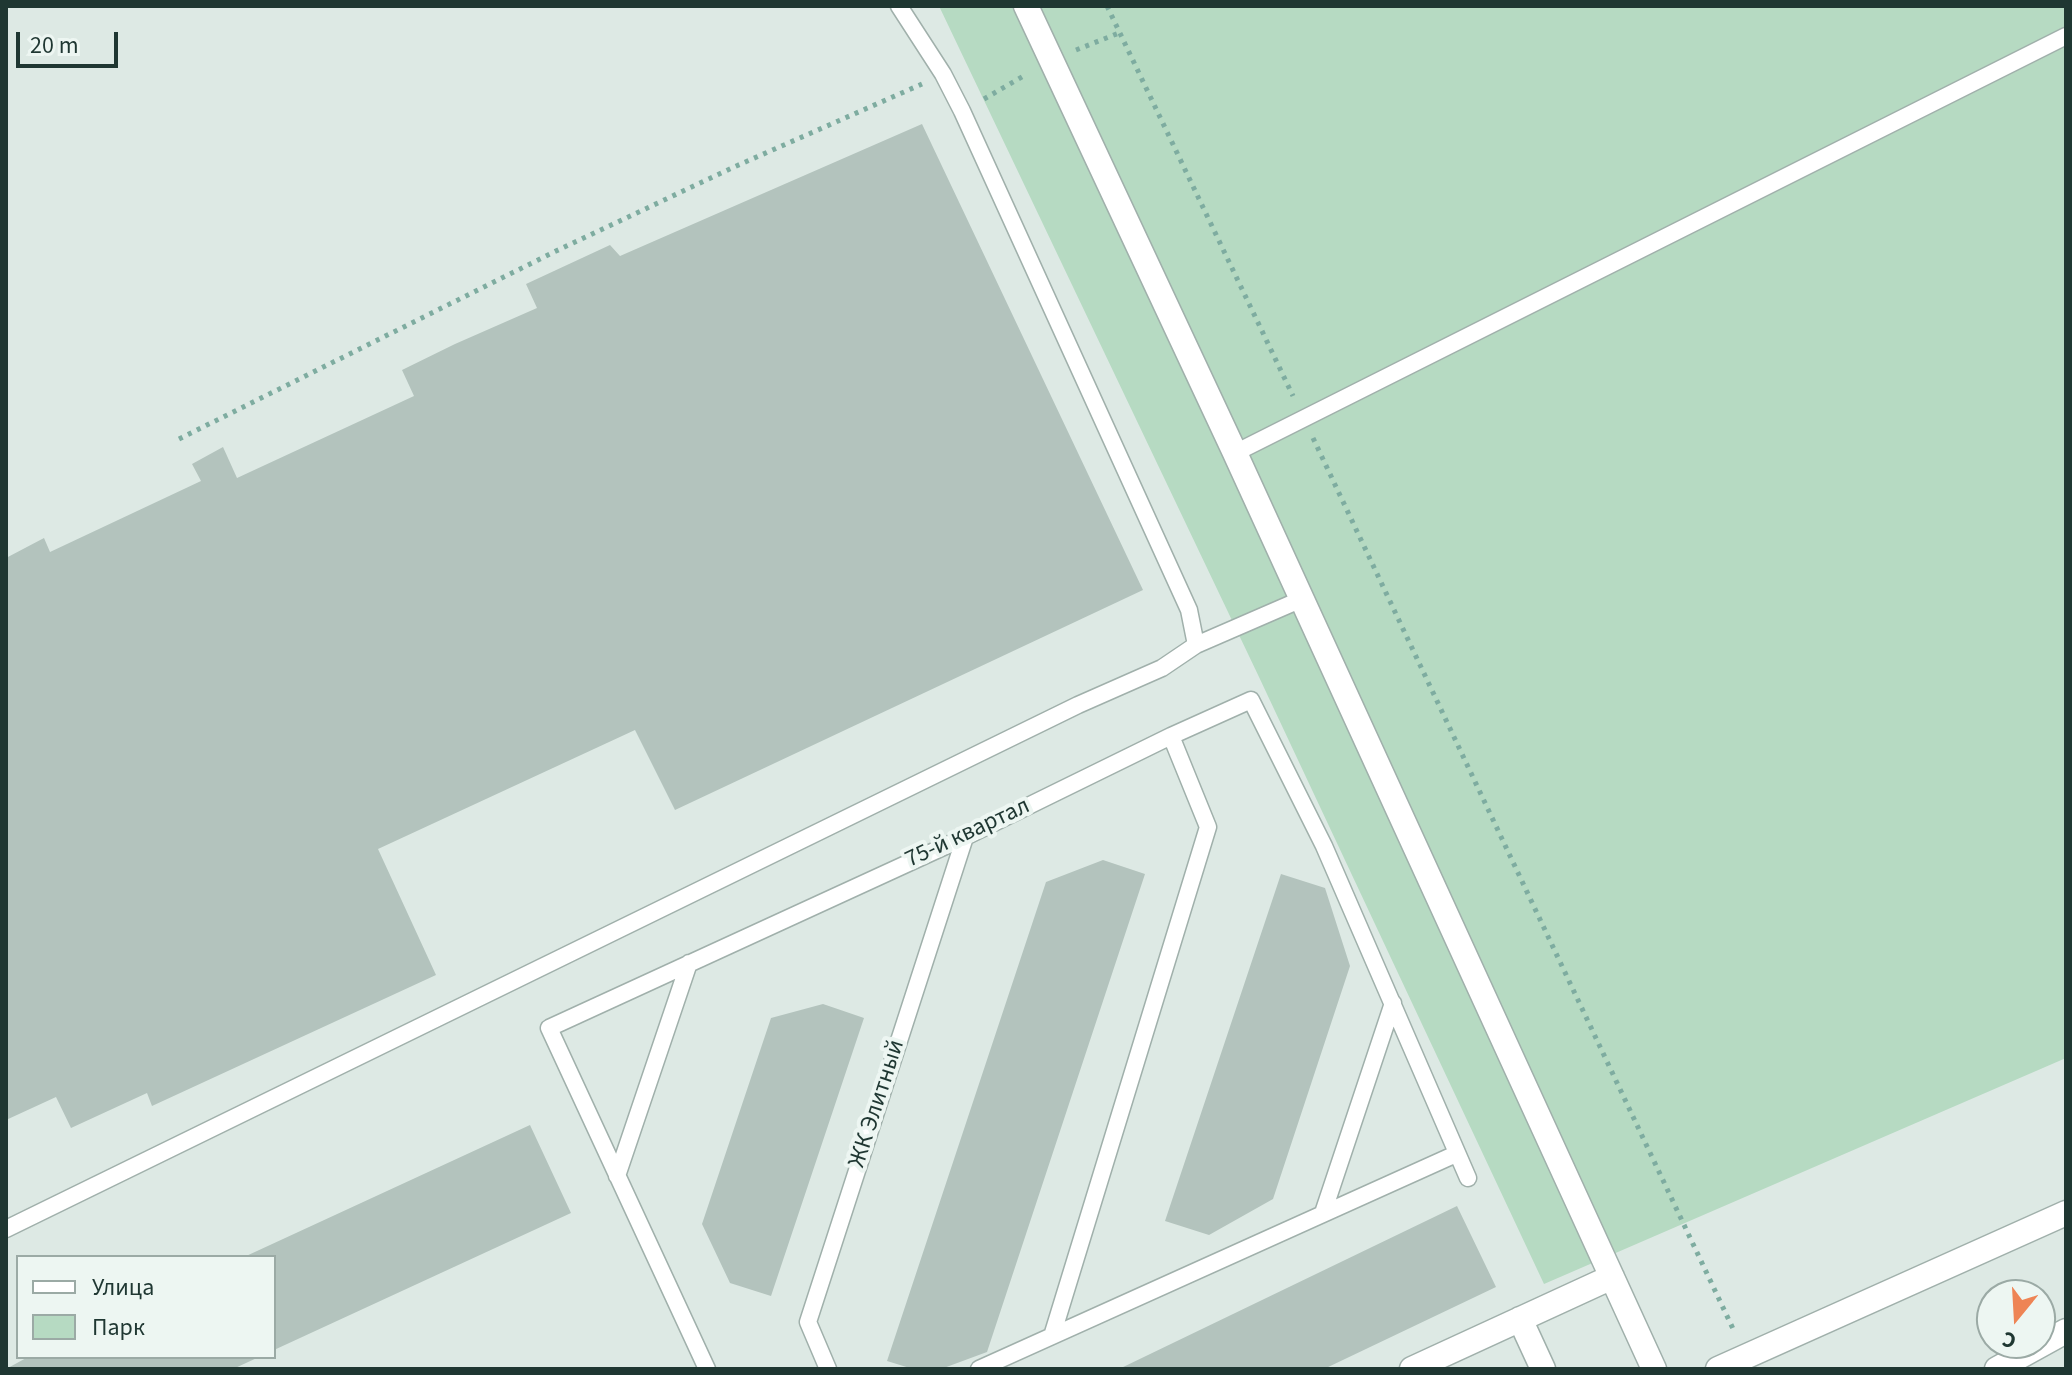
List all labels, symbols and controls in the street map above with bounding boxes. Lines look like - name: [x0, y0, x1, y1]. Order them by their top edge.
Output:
- scale bar: [20, 16, 122, 66]
- text: 20 m: [30, 28, 79, 63]
- street label: 75-й квартал: [901, 793, 1035, 875]
- street label: ЖК Элитный: [844, 1036, 912, 1172]
- legend: [16, 1255, 276, 1359]
- text: Улица: [92, 1270, 154, 1305]
- north arrow: [1976, 1279, 2056, 1359]
- text: Парк: [92, 1310, 145, 1345]
- text: С: [1998, 1323, 2020, 1357]

